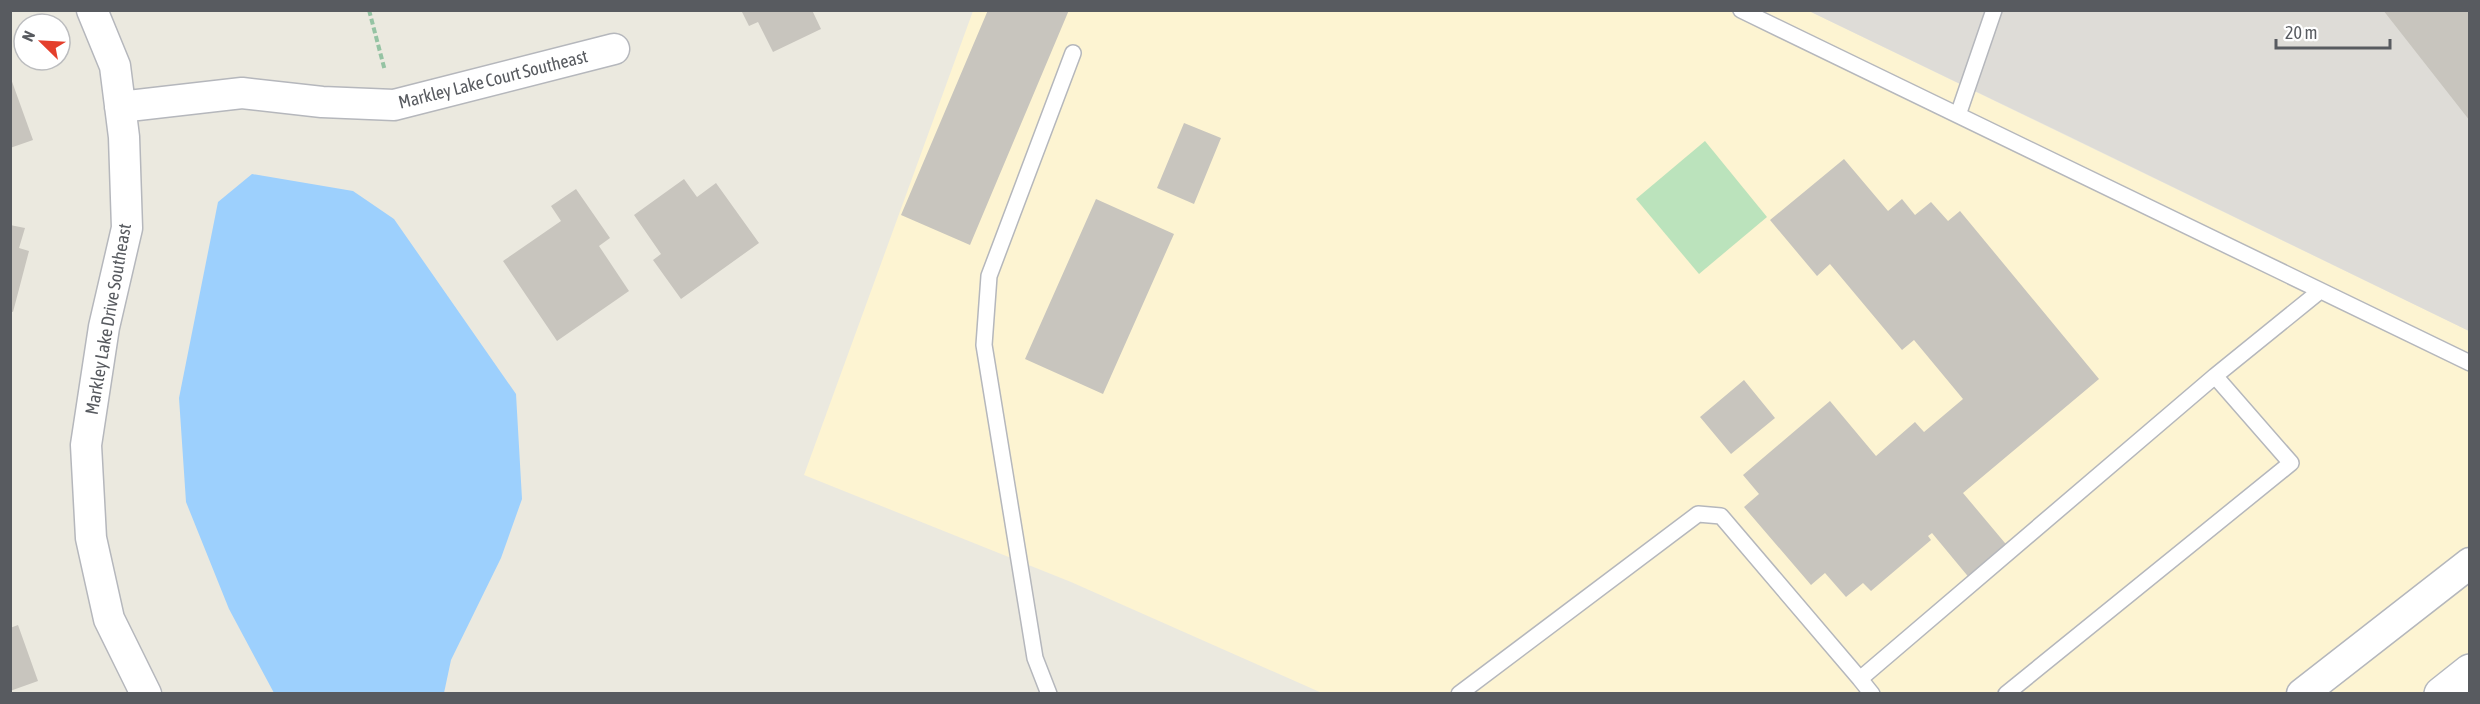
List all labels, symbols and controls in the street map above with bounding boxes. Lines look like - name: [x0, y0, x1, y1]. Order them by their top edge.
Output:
- north arrow: [12, 12, 72, 72]
- scale bar: [2276, 12, 2390, 50]
- text: 20 m: [2285, 22, 2317, 43]
- text: N: [18, 28, 38, 44]
- street label: Markley Lake Court Southeast: [396, 45, 590, 113]
- street label: Markley Lake Drive Southeast: [81, 222, 135, 416]

